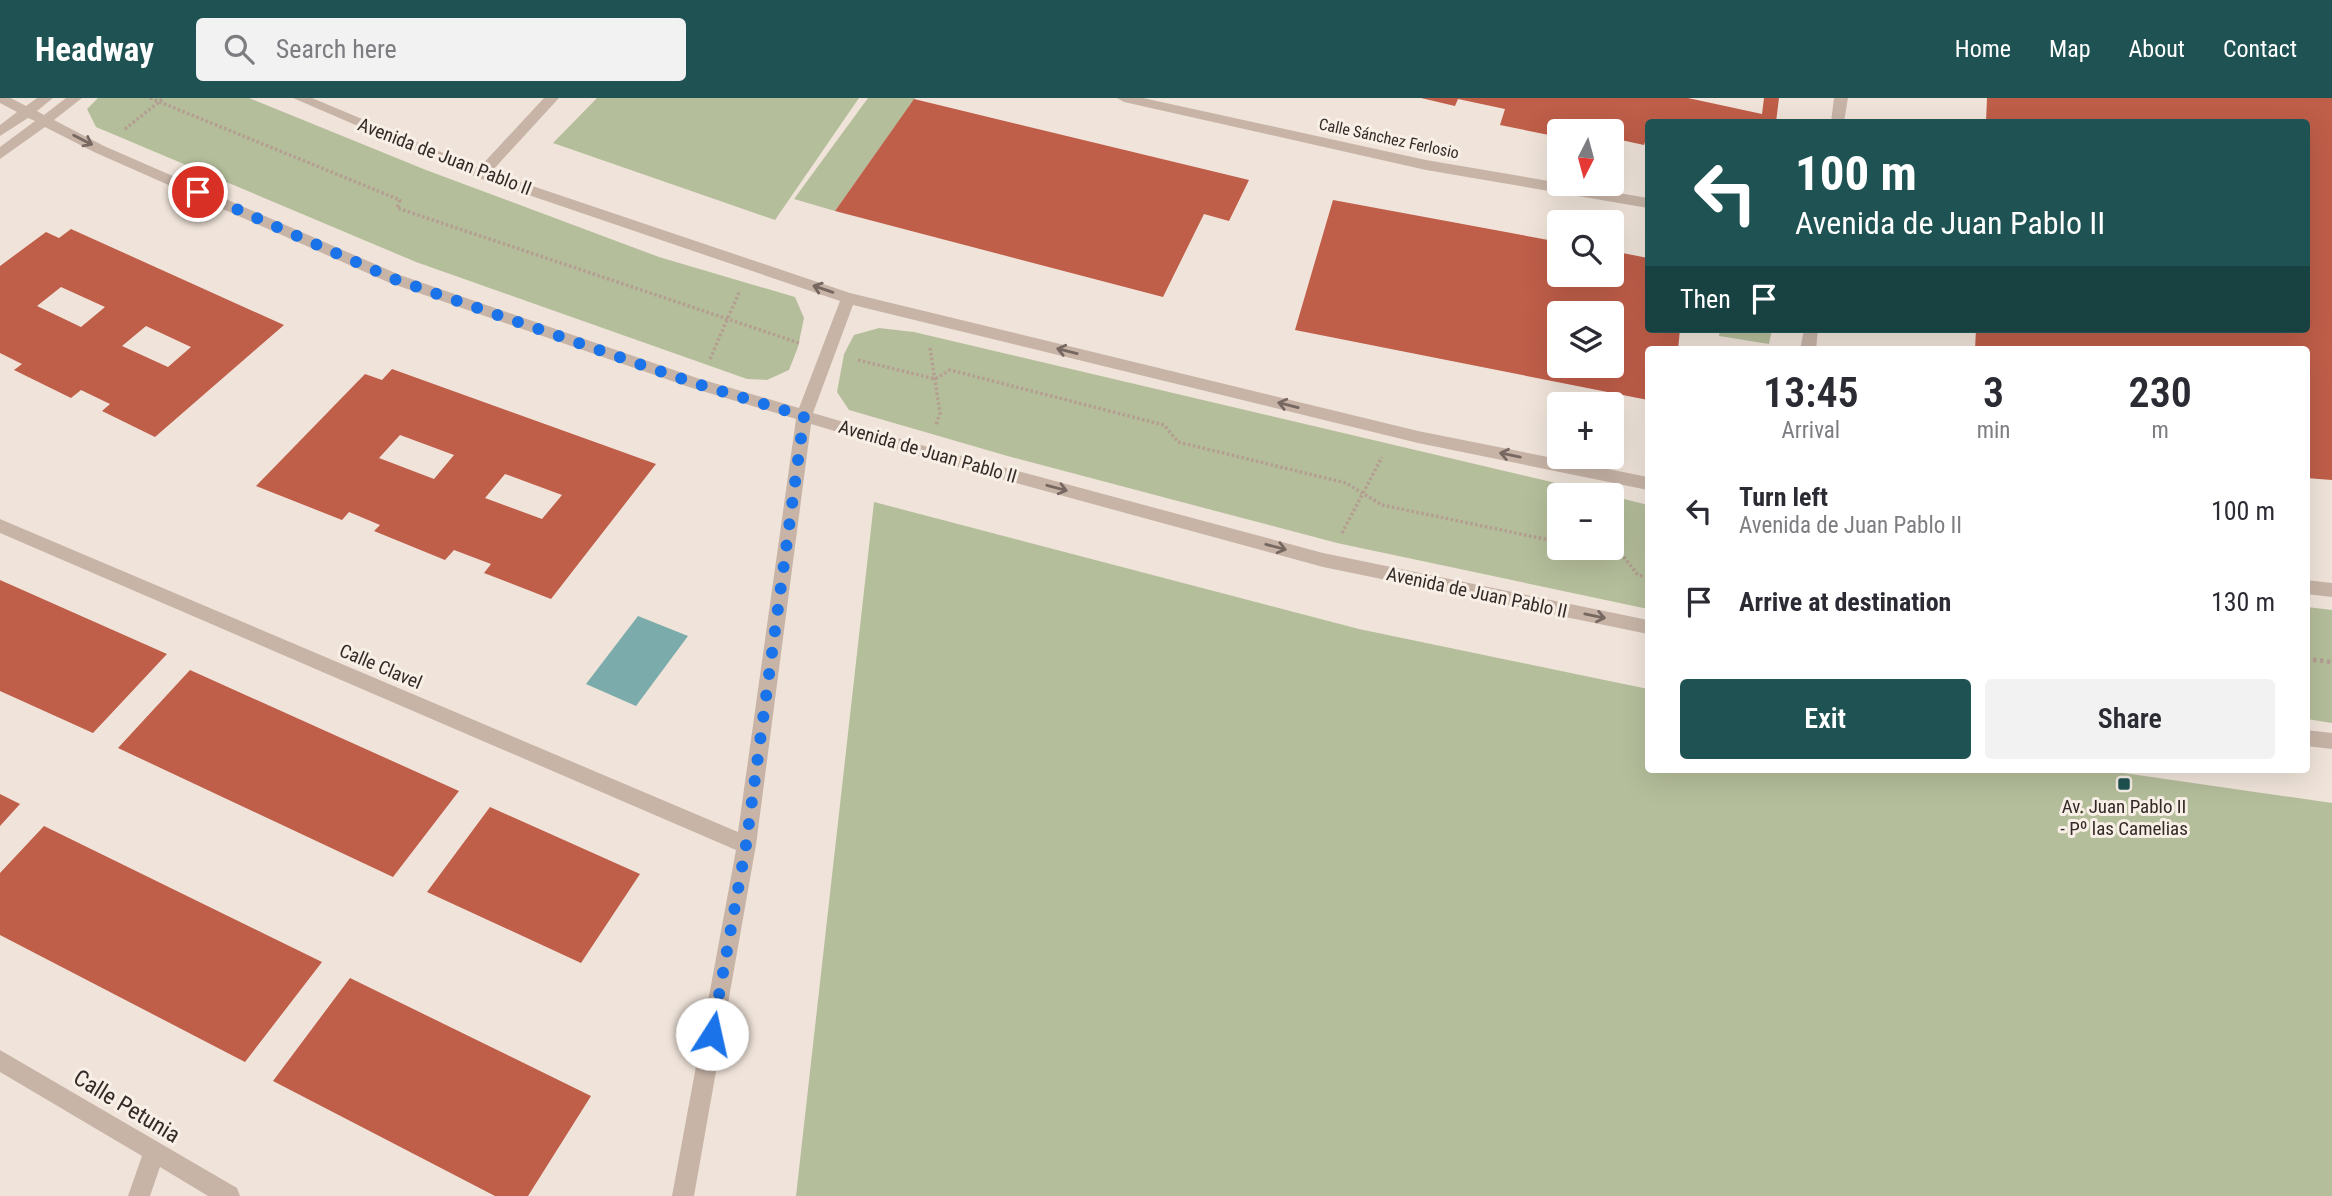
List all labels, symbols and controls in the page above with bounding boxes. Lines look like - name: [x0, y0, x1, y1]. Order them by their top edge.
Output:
- search box: [196, 18, 686, 81]
- text: Headway: [35, 30, 154, 69]
- icon: search: [220, 30, 258, 68]
- text: Search here: [276, 34, 397, 64]
- text: Home: [1955, 35, 2011, 63]
- text: Map: [2049, 35, 2091, 63]
- text: About: [2129, 35, 2185, 63]
- text: Contact: [2223, 35, 2297, 63]
- street label: Avenida de Juan Pablo II: [355, 113, 535, 200]
- street label: Calle Sánchez Ferlosio: [1317, 114, 1461, 163]
- north arrow: [1547, 119, 1624, 196]
- map controls: [1547, 119, 1624, 560]
- one-way arrow: [72, 134, 93, 148]
- text: 100 m: [1795, 145, 1917, 202]
- icon: left: [1680, 147, 1771, 238]
- pin: [168, 162, 228, 222]
- icon: arrive: [179, 173, 217, 211]
- text: Avenida de Juan Pablo II: [1795, 204, 2105, 242]
- button: search: [1547, 210, 1624, 287]
- icon: arrive: [1745, 280, 1783, 318]
- one-way arrow: [812, 282, 834, 294]
- text: Then: [1680, 284, 1731, 314]
- button: layers: [1547, 301, 1624, 378]
- one-way arrow: [1056, 344, 1079, 357]
- text: 13:45: [1763, 368, 1859, 417]
- text: 3: [1983, 368, 2004, 417]
- text: 230: [2129, 368, 2192, 417]
- button: +: [1547, 392, 1624, 469]
- one-way arrow: [1277, 398, 1300, 411]
- street label: Avenida de Juan Pablo II: [836, 415, 1020, 488]
- text: Arrival: [1782, 417, 1840, 444]
- text: min: [1977, 417, 2010, 444]
- text: m: [2152, 417, 2169, 444]
- one-way arrow: [1499, 448, 1522, 462]
- one-way arrow: [1045, 482, 1068, 495]
- text: Turn left: [1739, 482, 1828, 512]
- button: −: [1547, 483, 1624, 560]
- icon: left: [1680, 492, 1718, 530]
- text: 100 m: [2211, 496, 2275, 526]
- text: Avenida de Juan Pablo II: [1739, 512, 1962, 539]
- one-way arrow: [1265, 542, 1287, 555]
- street label: Avenida de Juan Pablo II: [1384, 562, 1569, 623]
- icon: arrive: [1680, 583, 1718, 621]
- text: Arrive at destination: [1739, 587, 1951, 617]
- text: 130 m: [2211, 587, 2275, 617]
- one-way arrow: [1583, 610, 1606, 624]
- street label: Calle Clavel: [336, 639, 425, 694]
- button: Exit: [1680, 679, 1971, 759]
- button: Share: [1985, 679, 2275, 759]
- marker: Av. Juan Pablo II - Pº las Camelias: [2116, 776, 2132, 792]
- place label: Av. Juan Pablo II - Pº las Camelias: [2060, 795, 2188, 840]
- position arrow: [675, 997, 749, 1071]
- street label: Calle Petunia: [69, 1064, 185, 1149]

